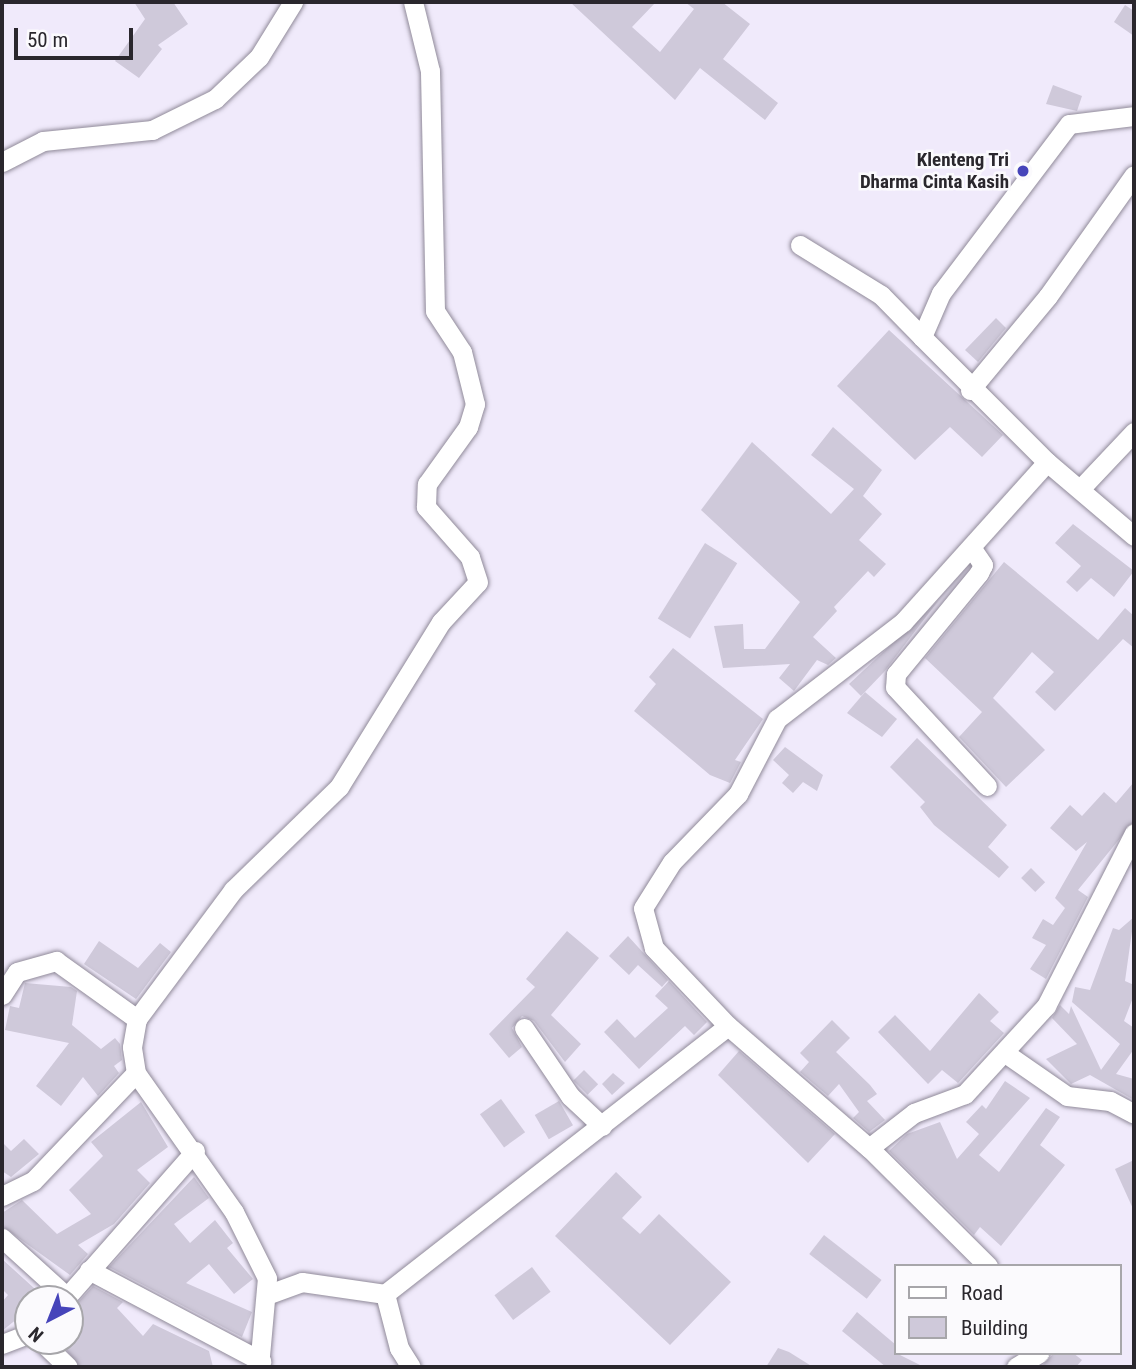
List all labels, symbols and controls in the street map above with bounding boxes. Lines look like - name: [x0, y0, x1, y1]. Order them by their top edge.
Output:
- scale bar: [18, 14, 136, 58]
- text: 50 m: [27, 28, 68, 52]
- place label: Klenteng Tri Dharma Cinta Kasih: [860, 149, 1009, 193]
- marker: Klenteng Tri Dharma Cinta Kasih: [1015, 163, 1031, 179]
- legend: [894, 1264, 1122, 1355]
- text: Road: [961, 1281, 1003, 1305]
- north arrow: [14, 1285, 84, 1355]
- text: Building: [961, 1316, 1028, 1340]
- text: N: [24, 1322, 48, 1347]

